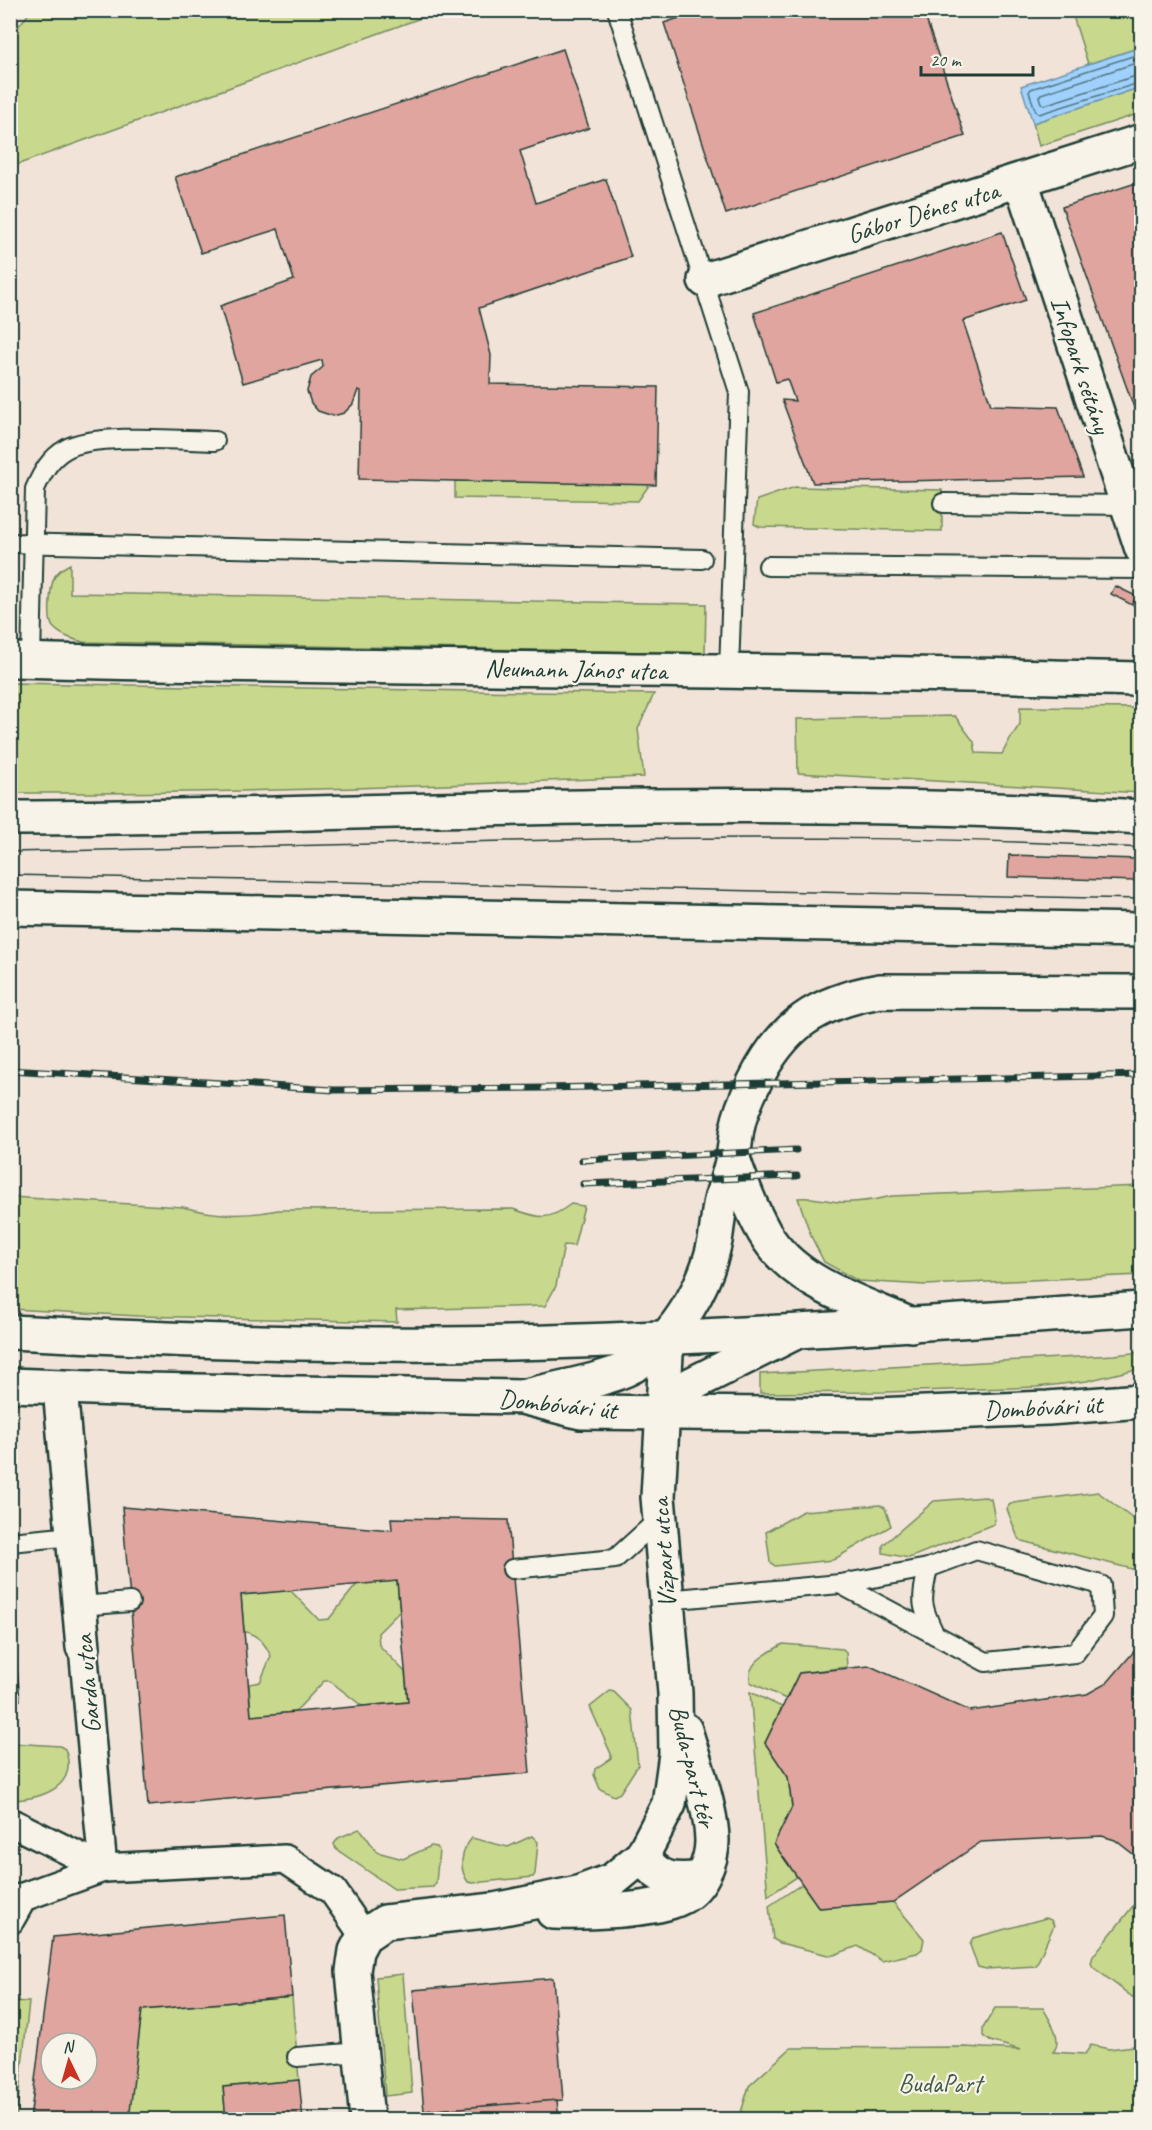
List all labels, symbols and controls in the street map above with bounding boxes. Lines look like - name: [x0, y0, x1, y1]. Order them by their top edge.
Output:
- scale bar: [921, 39, 1034, 77]
- text: 20 m: [930, 49, 963, 71]
- street label: Gábor Dénes utca: [843, 173, 1005, 251]
- street label: Infopark sétány: [1043, 293, 1119, 440]
- street label: Neumann János utca: [485, 651, 670, 688]
- street label: Dombóvári út: [497, 1382, 621, 1427]
- street label: Dombóvári út: [983, 1388, 1105, 1427]
- street label: Vízpart utca: [643, 1495, 684, 1609]
- street label: Garda utca: [67, 1632, 108, 1735]
- street label: Buda-part tér: [661, 1702, 724, 1833]
- north arrow: [39, 2031, 99, 2091]
- text: N: [62, 2036, 77, 2057]
- park label: BudaPart: [898, 2067, 985, 2100]

